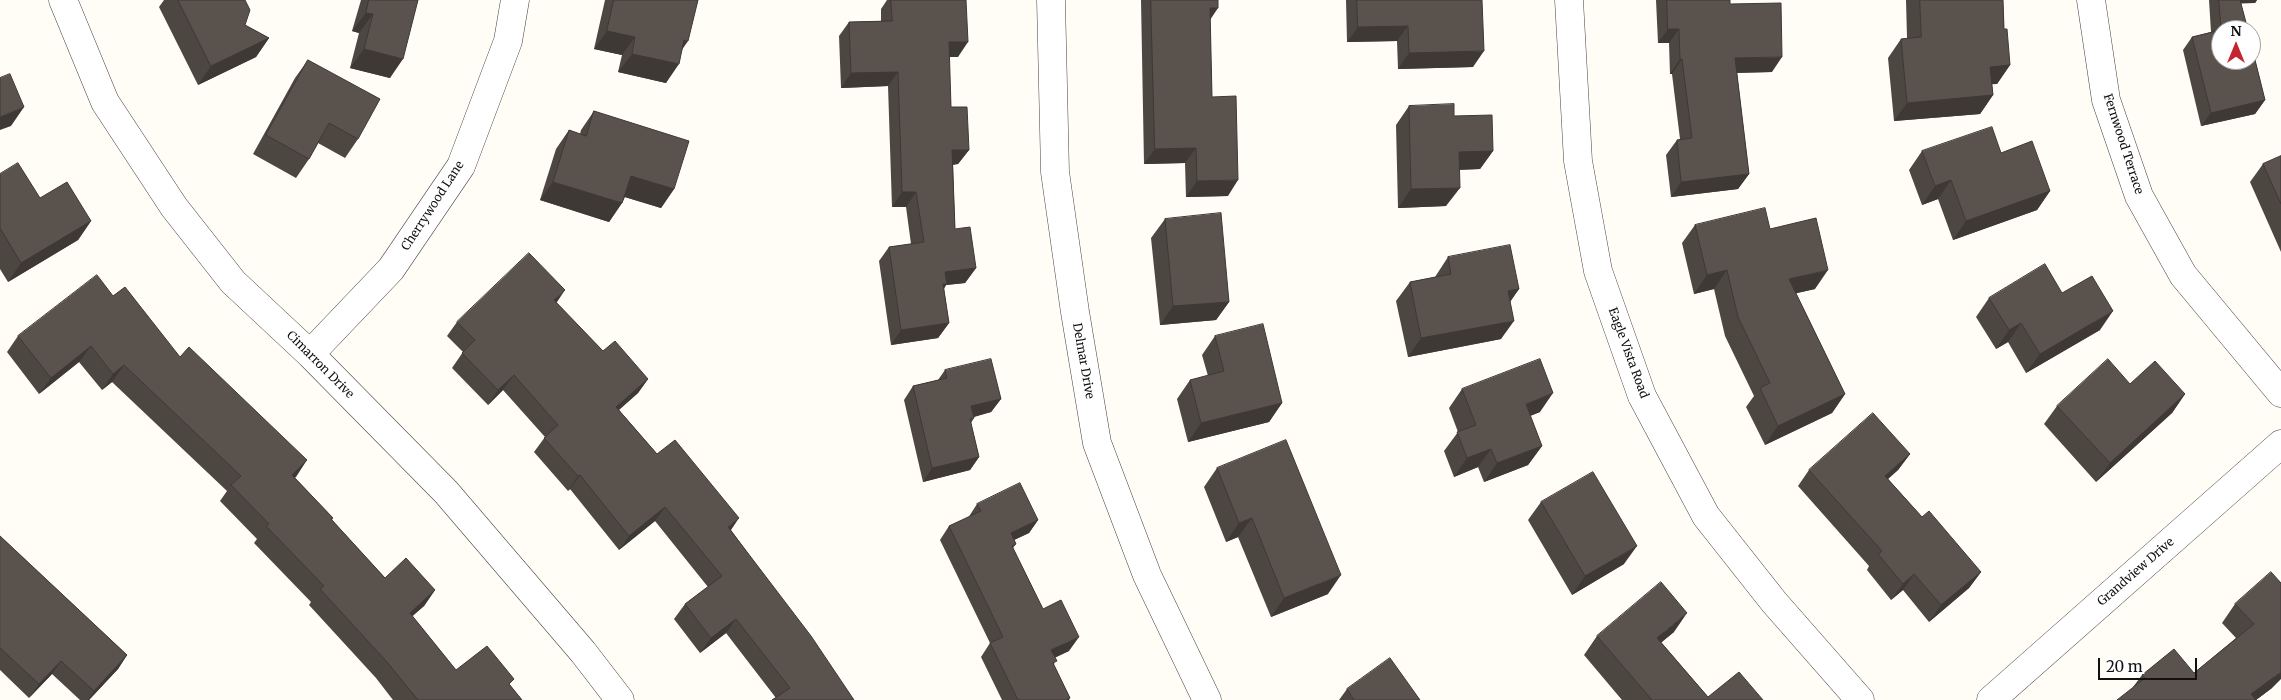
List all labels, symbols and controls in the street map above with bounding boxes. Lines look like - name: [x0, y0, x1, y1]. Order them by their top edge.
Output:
- north arrow: [2211, 20, 2261, 70]
- text: N: [2230, 22, 2242, 40]
- street label: Fernwood Terrace: [2100, 92, 2146, 196]
- street label: Cherrywood Lane: [399, 159, 467, 253]
- street label: Eagle Vista Road: [1605, 306, 1651, 400]
- street label: Delmar Drive: [1069, 322, 1097, 400]
- street label: Cimarron Drive: [283, 328, 357, 402]
- street label: Grandview Drive: [2095, 535, 2177, 609]
- scale bar: [2101, 648, 2200, 680]
- text: 20 m: [2106, 657, 2143, 676]

